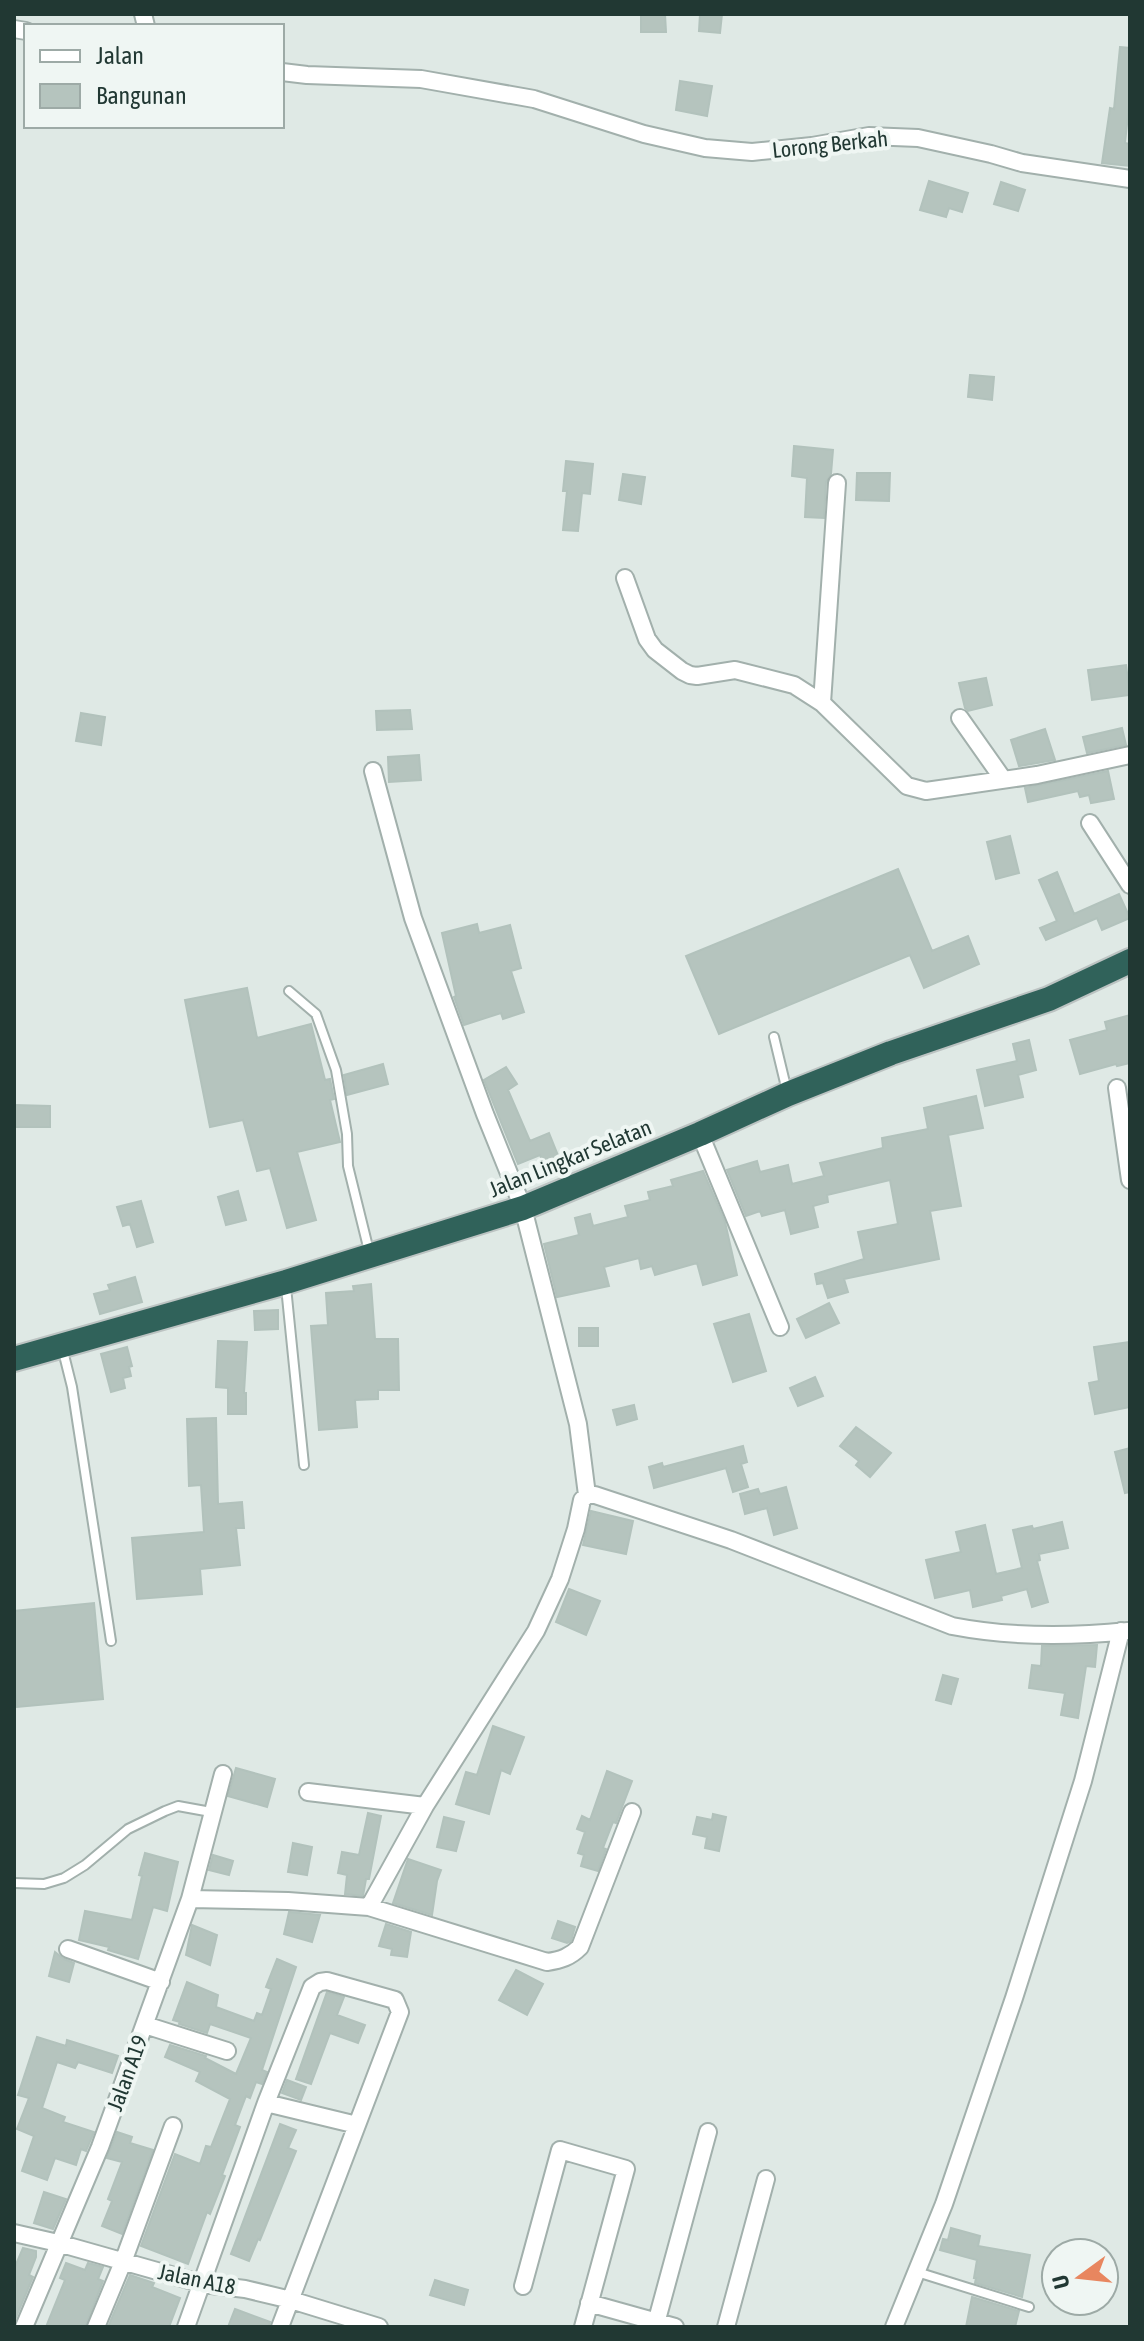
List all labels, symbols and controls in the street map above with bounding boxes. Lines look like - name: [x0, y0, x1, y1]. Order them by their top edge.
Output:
- legend: [24, 24, 284, 128]
- text: Jalan: [96, 42, 144, 69]
- text: Bangunan: [96, 82, 187, 109]
- street label: Lorong Berkah: [771, 125, 889, 163]
- street label: Jalan Lingkar Selatan: [485, 1114, 655, 1202]
- street label: Jalan A19: [101, 2032, 153, 2114]
- north arrow: [1040, 2237, 1120, 2317]
- street label: Jalan A18: [156, 2258, 238, 2300]
- text: U: [1046, 2273, 1075, 2292]

